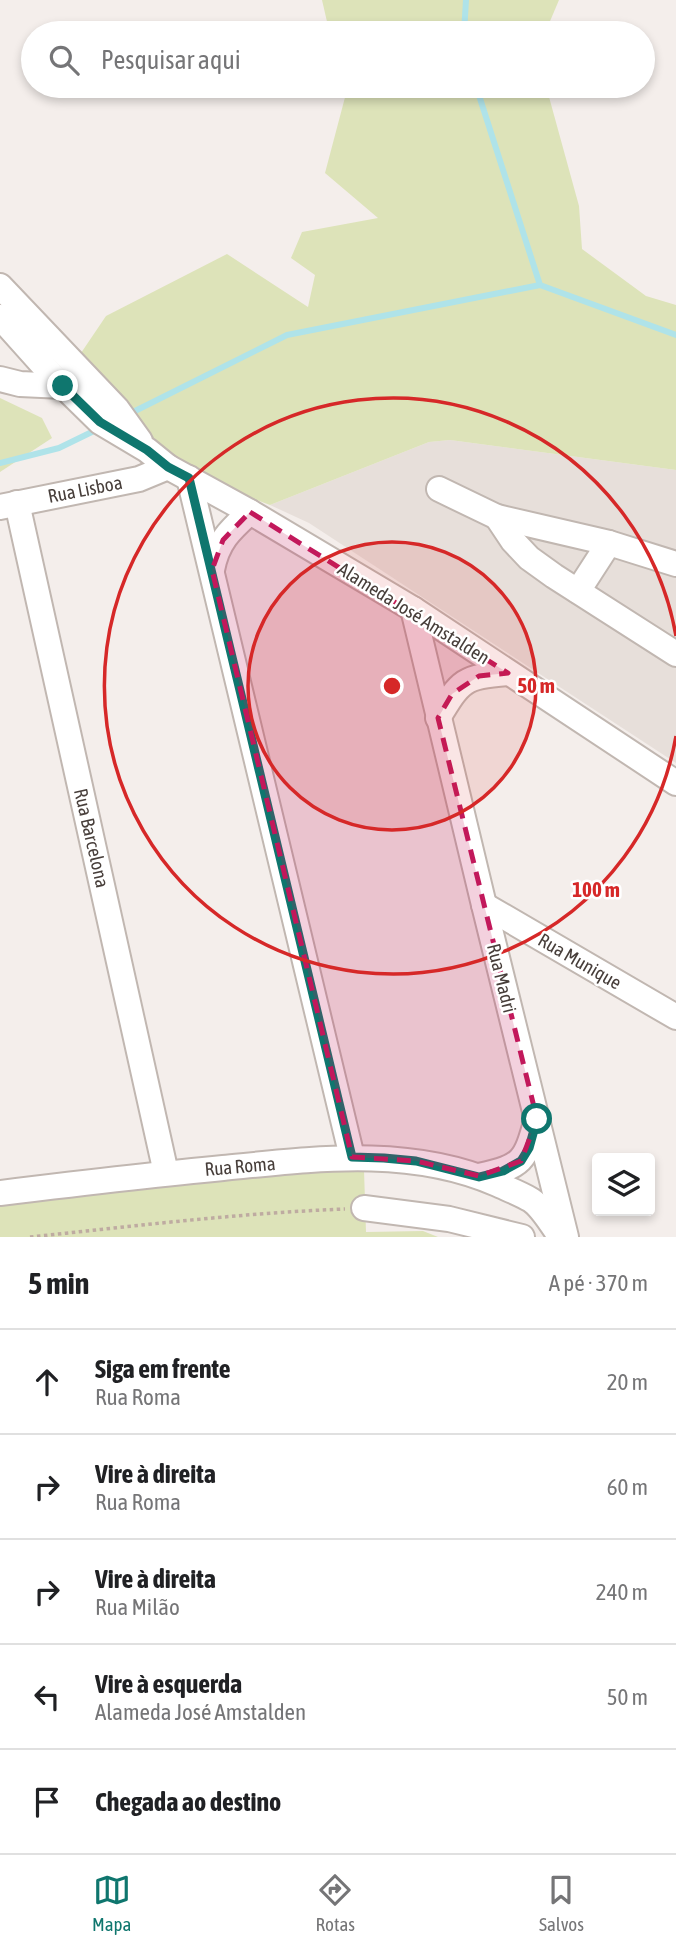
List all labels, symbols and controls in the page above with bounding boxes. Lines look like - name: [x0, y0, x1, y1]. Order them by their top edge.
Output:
- search box: [21, 21, 655, 98]
- icon: search: [45, 41, 83, 79]
- text: Pesquisar aqui: [101, 45, 241, 75]
- route end: [47, 370, 78, 401]
- street label: Rua Lisboa: [46, 471, 124, 507]
- street label: Alameda José Amstalden: [334, 557, 494, 669]
- text: 50 m: [517, 673, 555, 697]
- centre of rings: [380, 674, 404, 698]
- street label: Rua Barcelona: [70, 786, 114, 890]
- text: 100 m: [572, 877, 620, 901]
- street label: Rua Munique: [534, 928, 626, 994]
- street label: Rua Madri: [483, 941, 521, 1015]
- route start: [521, 1103, 552, 1134]
- street label: Rua Roma: [204, 1152, 276, 1180]
- map controls: [592, 1153, 655, 1216]
- button: layers: [592, 1153, 655, 1216]
- text: 5 min: [28, 1266, 89, 1300]
- text: A pé · 370 m: [549, 1270, 648, 1296]
- text: Siga em frente: [95, 1354, 231, 1384]
- icon: ahead: [28, 1363, 66, 1401]
- text: 20 m: [607, 1369, 648, 1395]
- text: Rua Roma: [95, 1384, 181, 1410]
- text: Vire à direita: [95, 1459, 216, 1489]
- icon: right: [28, 1468, 66, 1506]
- text: 60 m: [607, 1474, 648, 1500]
- text: Rua Roma: [95, 1489, 181, 1515]
- text: Vire à direita: [95, 1564, 216, 1594]
- icon: right: [28, 1573, 66, 1611]
- text: 240 m: [596, 1579, 648, 1605]
- text: Rua Milão: [95, 1594, 180, 1620]
- text: Vire à esquerda: [95, 1669, 242, 1699]
- icon: left: [28, 1678, 66, 1716]
- text: 50 m: [607, 1684, 648, 1710]
- text: Alameda José Amstalden: [95, 1699, 306, 1725]
- icon: arrive: [28, 1783, 66, 1821]
- text: Chegada ao destino: [95, 1787, 281, 1817]
- tab: Mapa: [92, 1871, 131, 1935]
- tab: Rotas: [316, 1871, 355, 1935]
- tab: Salvos: [539, 1871, 584, 1935]

